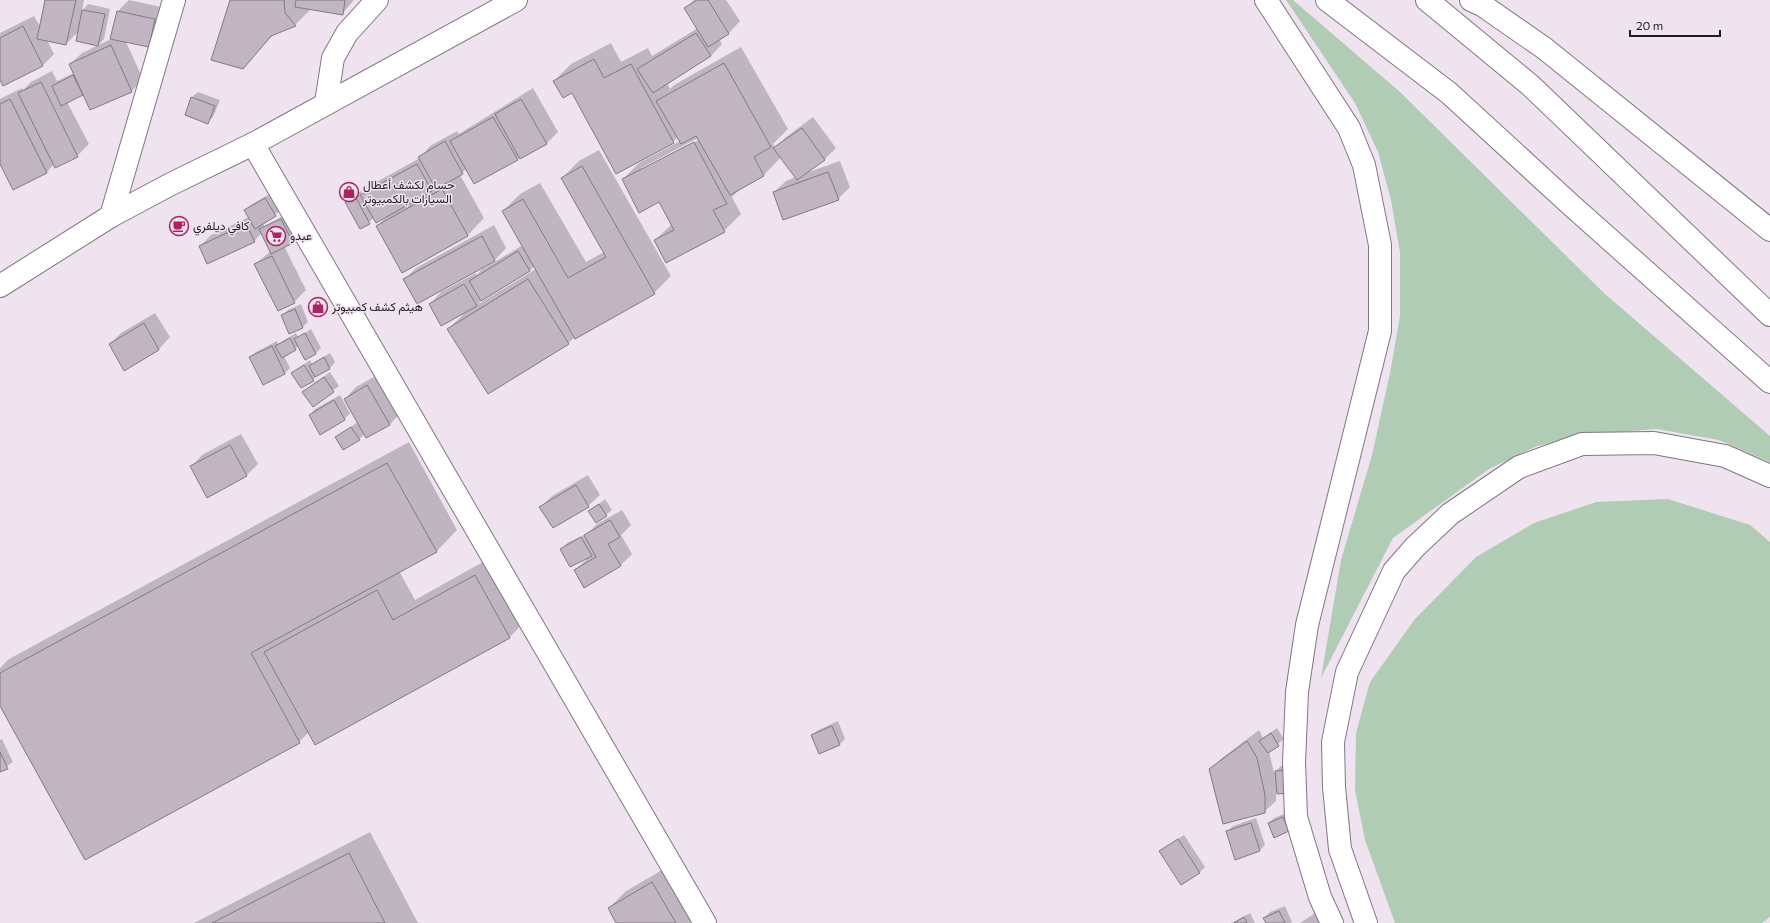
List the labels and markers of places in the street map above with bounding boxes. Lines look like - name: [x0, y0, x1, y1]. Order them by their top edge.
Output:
- place label: حسام لكشف أعطال السيارات بالكمبيوتر: [362, 177, 455, 207]
- shop icon: حسام لكشف أعطال السيارات بالكمبيوتر: [338, 181, 360, 203]
- cafe icon: كافي ديلفري: [168, 215, 190, 237]
- place label: كافي ديلفري: [193, 218, 249, 236]
- supermarket icon: عبدو: [265, 225, 287, 247]
- place label: عبدو: [290, 228, 312, 244]
- shop icon: هيثم كشف كمبيوتر: [307, 296, 329, 318]
- place label: هيثم كشف كمبيوتر: [331, 299, 423, 315]

